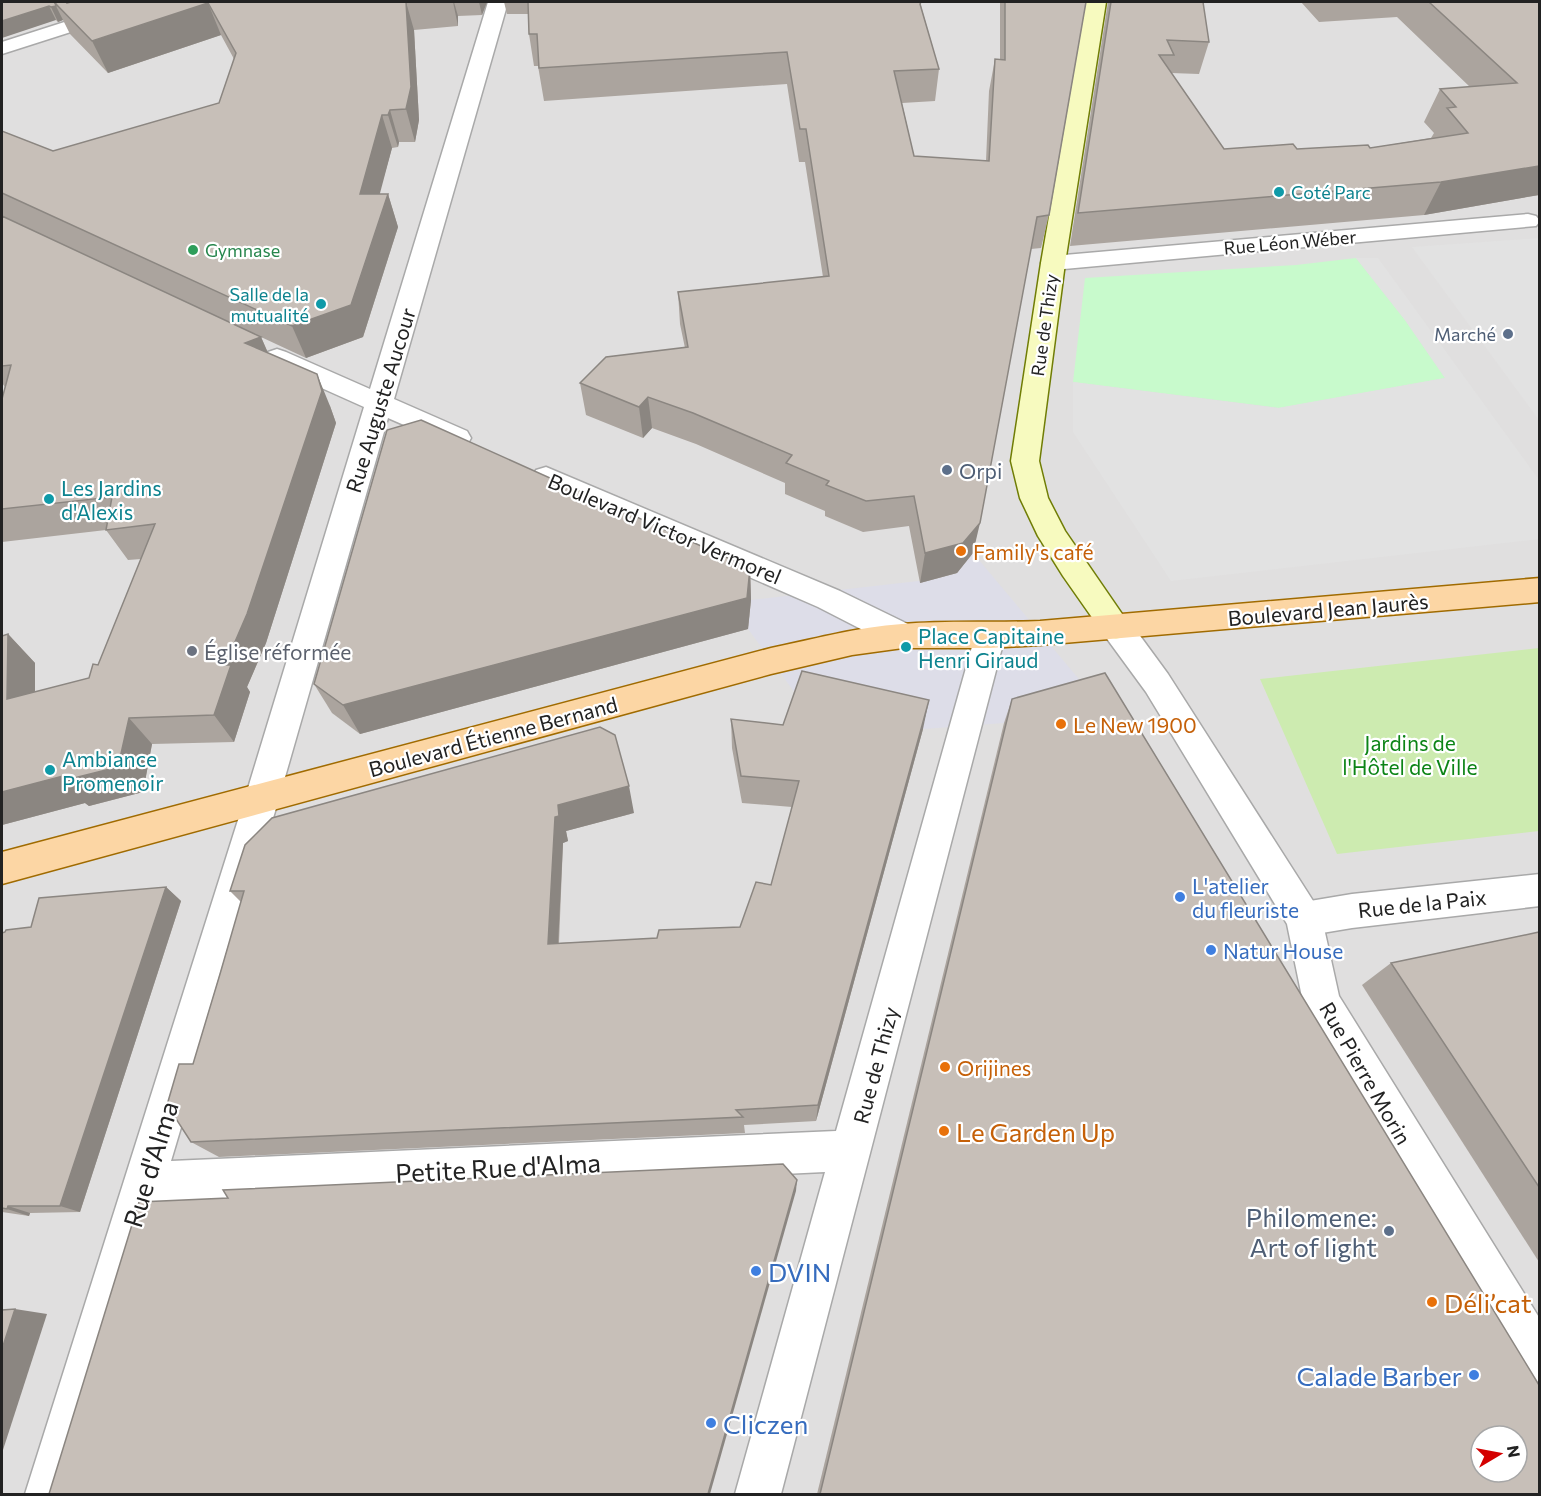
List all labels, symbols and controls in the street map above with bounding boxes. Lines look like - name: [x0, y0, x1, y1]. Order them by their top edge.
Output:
- place label: Coté Parc: [1291, 181, 1371, 203]
- marker: Coté Parc: [1272, 185, 1286, 199]
- street label: Rue Léon Wéber: [1223, 225, 1357, 259]
- place label: Gymnase: [205, 239, 280, 261]
- marker: Gymnase: [186, 243, 200, 257]
- street label: Rue de Thizy: [1026, 272, 1062, 378]
- place label: Salle de la mutualité: [230, 283, 309, 326]
- marker: Salle de la mutualité: [314, 297, 328, 311]
- street label: Rue Auguste Aucour: [340, 305, 420, 495]
- place label: Marché: [1434, 323, 1496, 345]
- marker: Marché: [1501, 327, 1515, 341]
- place label: Orpi: [959, 458, 1002, 483]
- marker: Orpi: [940, 463, 954, 477]
- street label: Boulevard Victor Vermorel: [545, 467, 785, 589]
- place label: Les Jardins d'Alexis: [61, 475, 162, 524]
- marker: Les Jardins d'Alexis: [42, 492, 56, 506]
- place label: Family's café: [973, 539, 1094, 564]
- marker: Family's café: [954, 544, 968, 558]
- street label: Boulevard Jean Jaurès: [1227, 588, 1429, 630]
- place label: Place Capitaine Henri Giraud: [918, 623, 1064, 672]
- place label: Église réformée: [204, 639, 351, 664]
- marker: Place Capitaine Henri Giraud: [899, 640, 913, 654]
- marker: Église réformée: [185, 644, 199, 658]
- street label: Boulevard Étienne Bernand: [366, 691, 620, 781]
- place label: Le New 1900: [1073, 712, 1197, 737]
- marker: Le New 1900: [1054, 717, 1068, 731]
- park label: Jardins de l'Hôtel de Ville: [1342, 730, 1478, 779]
- place label: Ambiance Promenoir: [62, 746, 164, 795]
- marker: Ambiance Promenoir: [43, 763, 57, 777]
- place label: L'atelier du fleuriste: [1192, 873, 1299, 922]
- street label: Rue de la Paix: [1357, 884, 1487, 922]
- marker: L'atelier du fleuriste: [1173, 890, 1187, 904]
- place label: Natur House: [1223, 938, 1343, 963]
- marker: Natur House: [1204, 943, 1218, 957]
- street label: Rue Pierre Morin: [1315, 997, 1417, 1149]
- street label: Rue de Thizy: [847, 1004, 903, 1126]
- place label: Orijines: [957, 1055, 1031, 1080]
- marker: Orijines: [938, 1060, 952, 1074]
- street label: Rue d'Alma: [116, 1097, 184, 1231]
- place label: Le Garden Up: [956, 1116, 1115, 1147]
- marker: Le Garden Up: [937, 1124, 951, 1138]
- street label: Petite Rue d'Alma: [394, 1146, 602, 1188]
- place label: Philomene: Art of light: [1246, 1201, 1377, 1262]
- marker: Philomene: Art of light: [1382, 1224, 1396, 1238]
- place label: DVIN: [768, 1256, 831, 1287]
- marker: DVIN: [749, 1264, 763, 1278]
- place label: Déli’cat: [1444, 1287, 1532, 1318]
- marker: Déli’cat: [1425, 1295, 1439, 1309]
- place label: Calade Barber: [1296, 1360, 1462, 1391]
- marker: Calade Barber: [1467, 1368, 1481, 1382]
- place label: Cliczen: [723, 1408, 808, 1439]
- marker: Cliczen: [704, 1416, 718, 1430]
- north arrow: [1469, 1424, 1529, 1484]
- text: N: [1504, 1444, 1525, 1459]

